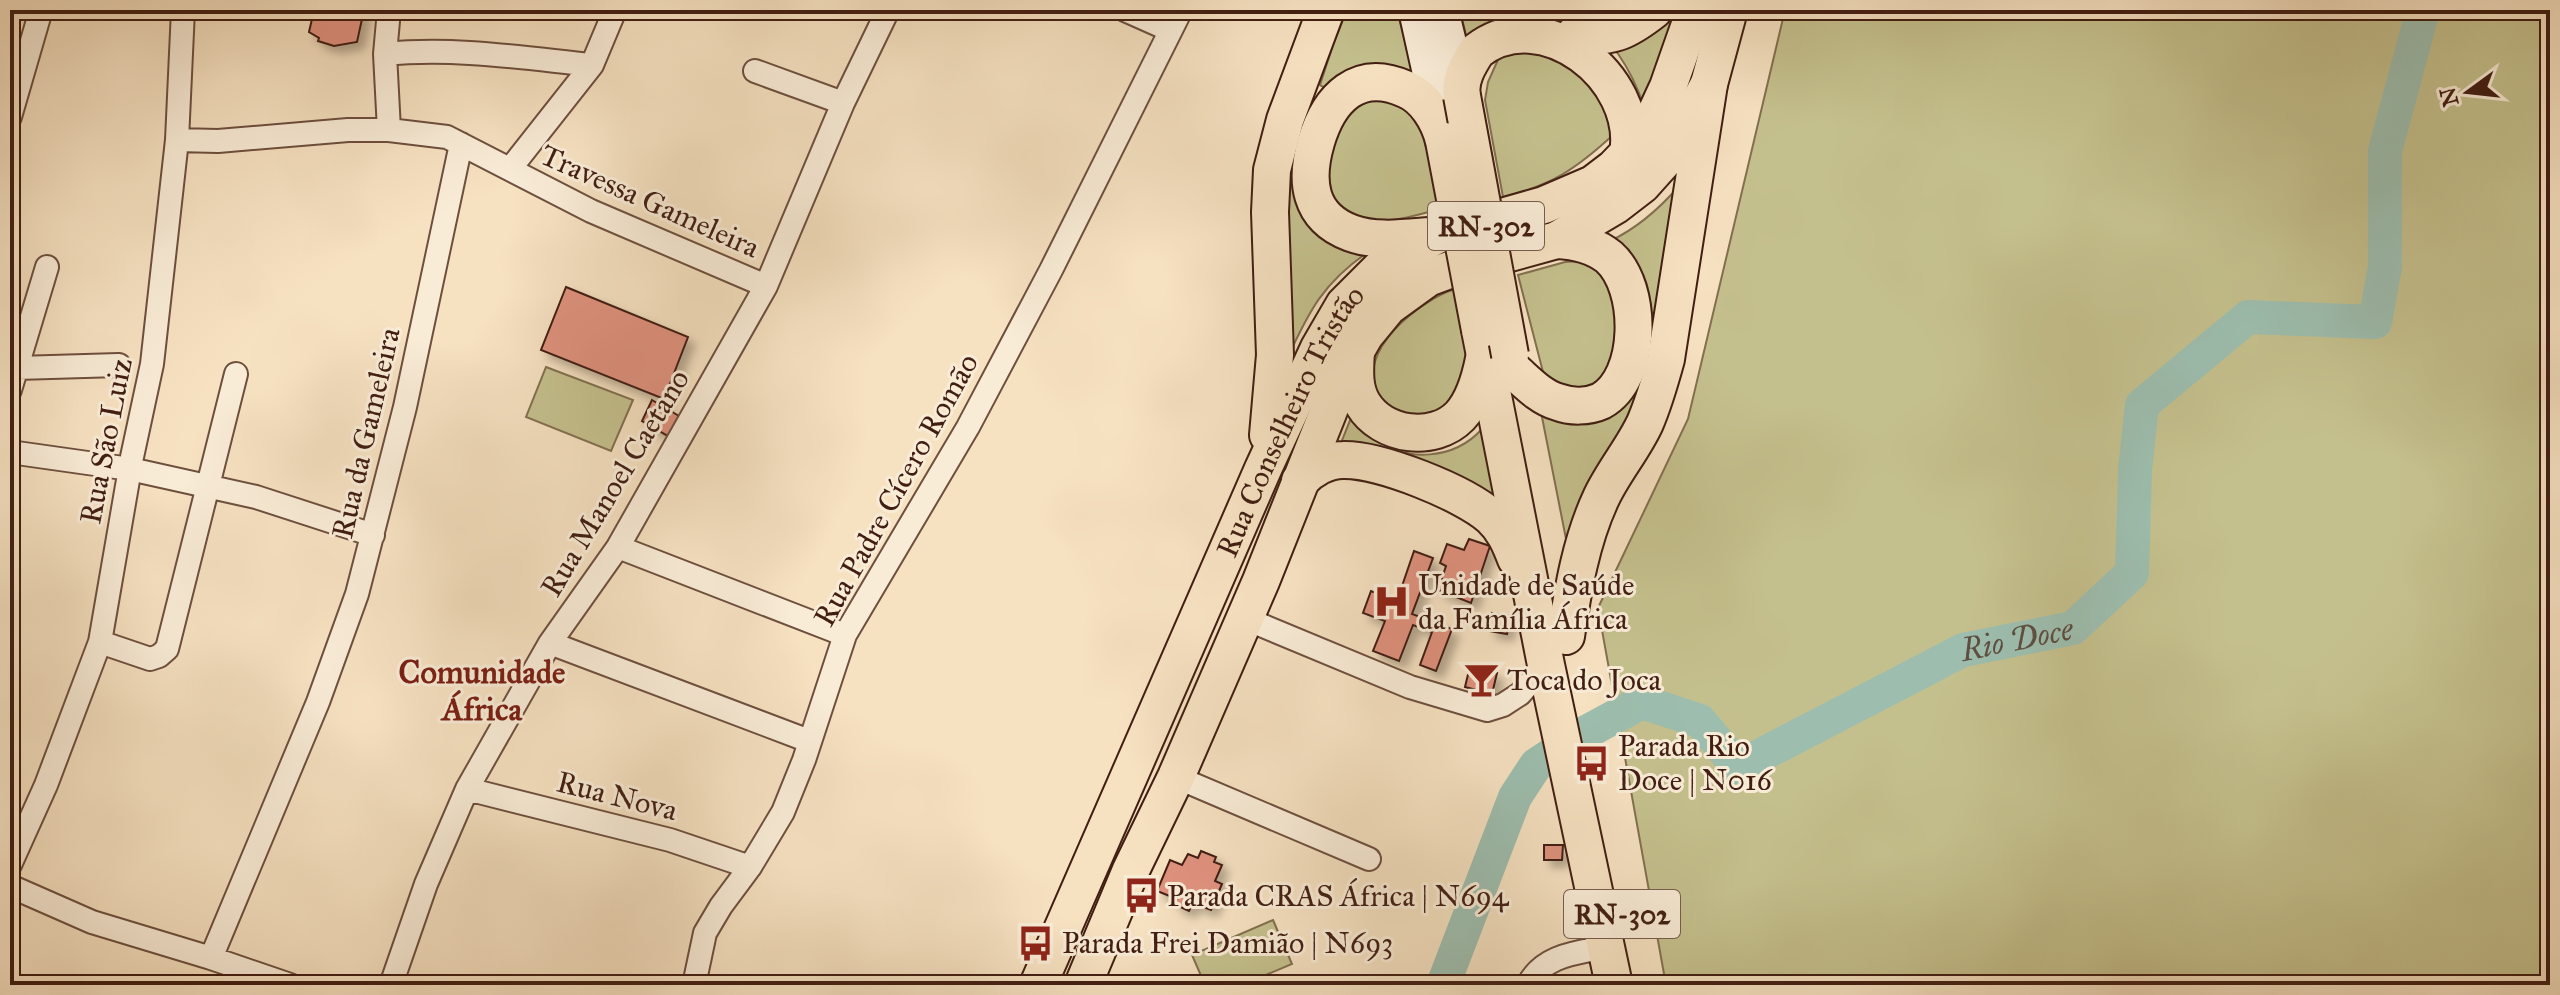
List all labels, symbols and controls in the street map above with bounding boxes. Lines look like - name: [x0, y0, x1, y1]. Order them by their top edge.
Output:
- north arrow: [2428, 52, 2508, 132]
- text: N: [2434, 84, 2465, 110]
- street label: Travessa Gameleira: [535, 137, 765, 266]
- road number: RN-302: [1428, 202, 1544, 250]
- street label: Rua Conselheiro Tristão: [1209, 277, 1372, 563]
- street label: Rua da Gameleira: [324, 324, 408, 542]
- street label: Rua Padre Cícero Romão: [806, 347, 986, 633]
- street label: Rua São Luiz: [72, 355, 140, 527]
- street label: Rua Manoel Caetano: [533, 363, 697, 603]
- place label: Unidade de Saúde da Família África: [1418, 567, 1635, 637]
- hospital icon: Unidade de Saúde da Família África: [1373, 583, 1411, 621]
- water label: Rio Doce: [1956, 609, 2077, 670]
- district label: Comunidade África: [399, 653, 565, 729]
- bar icon: Toca do Joca: [1462, 661, 1500, 699]
- place label: Toca do Joca: [1507, 662, 1662, 698]
- place label: Parada Rio Doce | N016: [1618, 728, 1774, 798]
- bus stop icon: Parada Rio Doce | N016: [1573, 744, 1611, 782]
- street label: Rua Nova: [553, 764, 681, 828]
- bus stop icon: Parada CRAS África | N694: [1122, 877, 1160, 915]
- place label: Parada CRAS África | N694: [1167, 877, 1510, 915]
- road number: RN-302: [1564, 890, 1680, 938]
- bus stop icon: Parada Frei Damião | N693: [1017, 924, 1055, 962]
- place label: Parada Frei Damião | N693: [1062, 925, 1393, 962]

